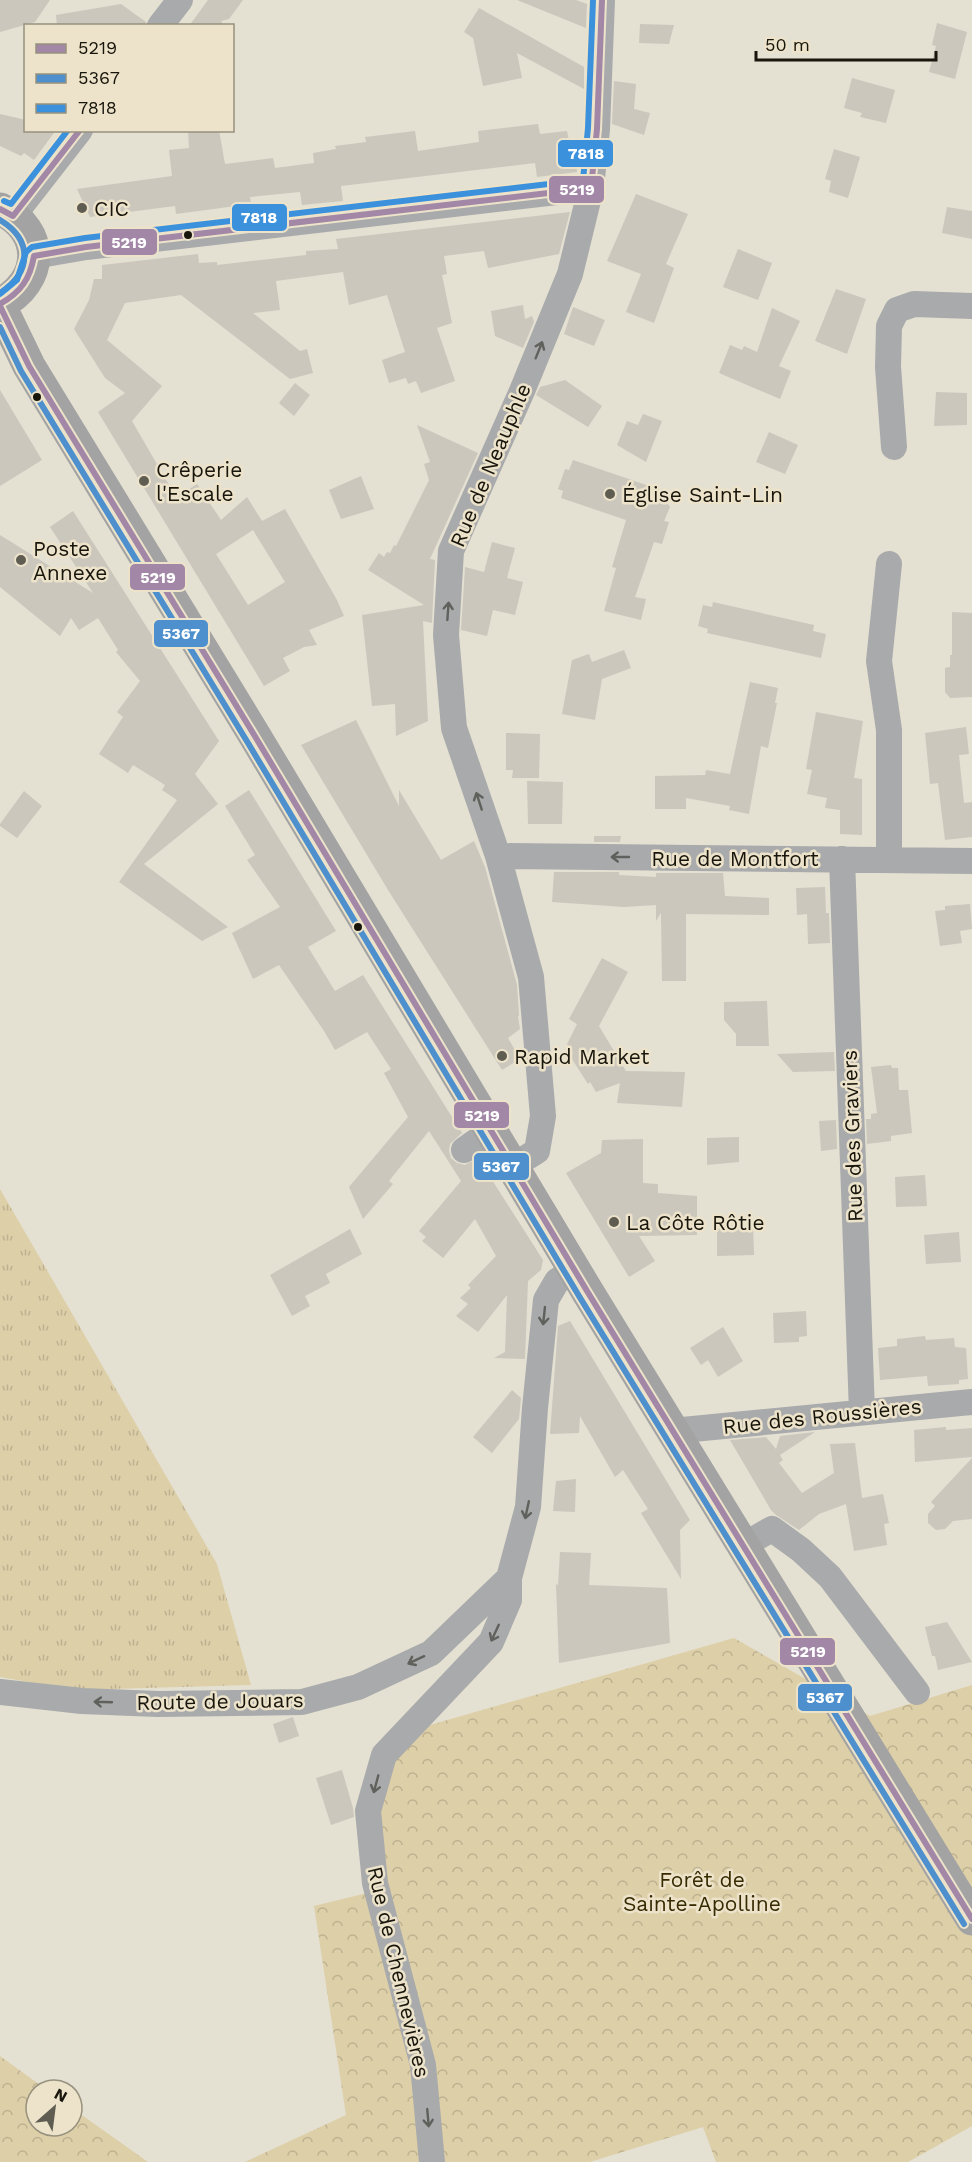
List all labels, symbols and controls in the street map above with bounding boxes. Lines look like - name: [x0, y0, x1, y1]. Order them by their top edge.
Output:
- legend: [24, 24, 234, 132]
- scale bar: [756, 24, 936, 62]
- text: 50 m: [765, 34, 810, 55]
- text: 5219: [78, 37, 117, 58]
- text: 5367: [78, 67, 120, 88]
- text: 7818: [78, 97, 117, 118]
- line badge: 7818: [557, 139, 614, 168]
- text: 7818: [568, 144, 604, 163]
- line badge: 5219: [548, 175, 605, 204]
- text: 5219: [559, 180, 595, 199]
- place label: CIC: [94, 196, 129, 221]
- marker: CIC: [75, 201, 89, 215]
- line badge: 7818: [231, 203, 288, 232]
- text: 7818: [241, 208, 277, 227]
- line badge: 5219: [101, 228, 158, 256]
- unlabelled marker: [182, 229, 194, 241]
- text: 5219: [111, 233, 147, 252]
- one-way arrow: [534, 341, 545, 360]
- street label: Rue de Neauphle: [444, 379, 536, 551]
- unlabelled marker: [31, 391, 43, 403]
- place label: Crêperie l'Escale: [156, 457, 242, 506]
- marker: Crêperie l'Escale: [137, 474, 151, 488]
- place label: Église Saint-Lin: [622, 482, 783, 507]
- marker: Église Saint-Lin: [603, 487, 617, 501]
- place label: Poste Annexe: [33, 536, 107, 585]
- marker: Poste Annexe: [14, 553, 28, 567]
- line badge: 5219: [129, 563, 186, 591]
- text: 5219: [140, 568, 176, 587]
- one-way arrow: [442, 601, 453, 621]
- line badge: 5367: [153, 619, 209, 648]
- text: 5367: [162, 624, 200, 643]
- one-way arrow: [472, 792, 483, 811]
- street label: Rue de Montfort: [651, 846, 819, 871]
- one-way arrow: [610, 851, 630, 863]
- unlabelled marker: [352, 921, 364, 933]
- place label: Rapid Market: [514, 1044, 650, 1069]
- marker: Rapid Market: [495, 1049, 509, 1063]
- street label: Rue des Graviers: [837, 1049, 867, 1223]
- line badge: 5219: [453, 1101, 510, 1129]
- text: 5219: [464, 1106, 500, 1125]
- line badge: 5367: [473, 1152, 530, 1181]
- text: 5367: [482, 1157, 520, 1176]
- place label: La Côte Rôtie: [626, 1210, 765, 1235]
- marker: La Côte Rôtie: [607, 1215, 621, 1229]
- one-way arrow: [538, 1306, 549, 1326]
- street label: Rue des Roussières: [721, 1393, 923, 1439]
- one-way arrow: [520, 1501, 532, 1520]
- one-way arrow: [488, 1624, 500, 1642]
- line badge: 5219: [779, 1637, 836, 1666]
- text: 5219: [790, 1642, 826, 1661]
- one-way arrow: [407, 1655, 425, 1667]
- line badge: 5367: [797, 1683, 853, 1712]
- street label: Route de Jouars: [136, 1687, 304, 1715]
- text: 5367: [806, 1688, 844, 1707]
- one-way arrow: [93, 1696, 113, 1708]
- one-way arrow: [370, 1774, 381, 1793]
- street label: Rue de Chennevières: [363, 1864, 435, 2080]
- park label: Forêt de Sainte-Apolline: [623, 1867, 781, 1916]
- north arrow: [24, 2078, 84, 2138]
- text: N: [51, 2084, 71, 2106]
- one-way arrow: [423, 2108, 434, 2127]

